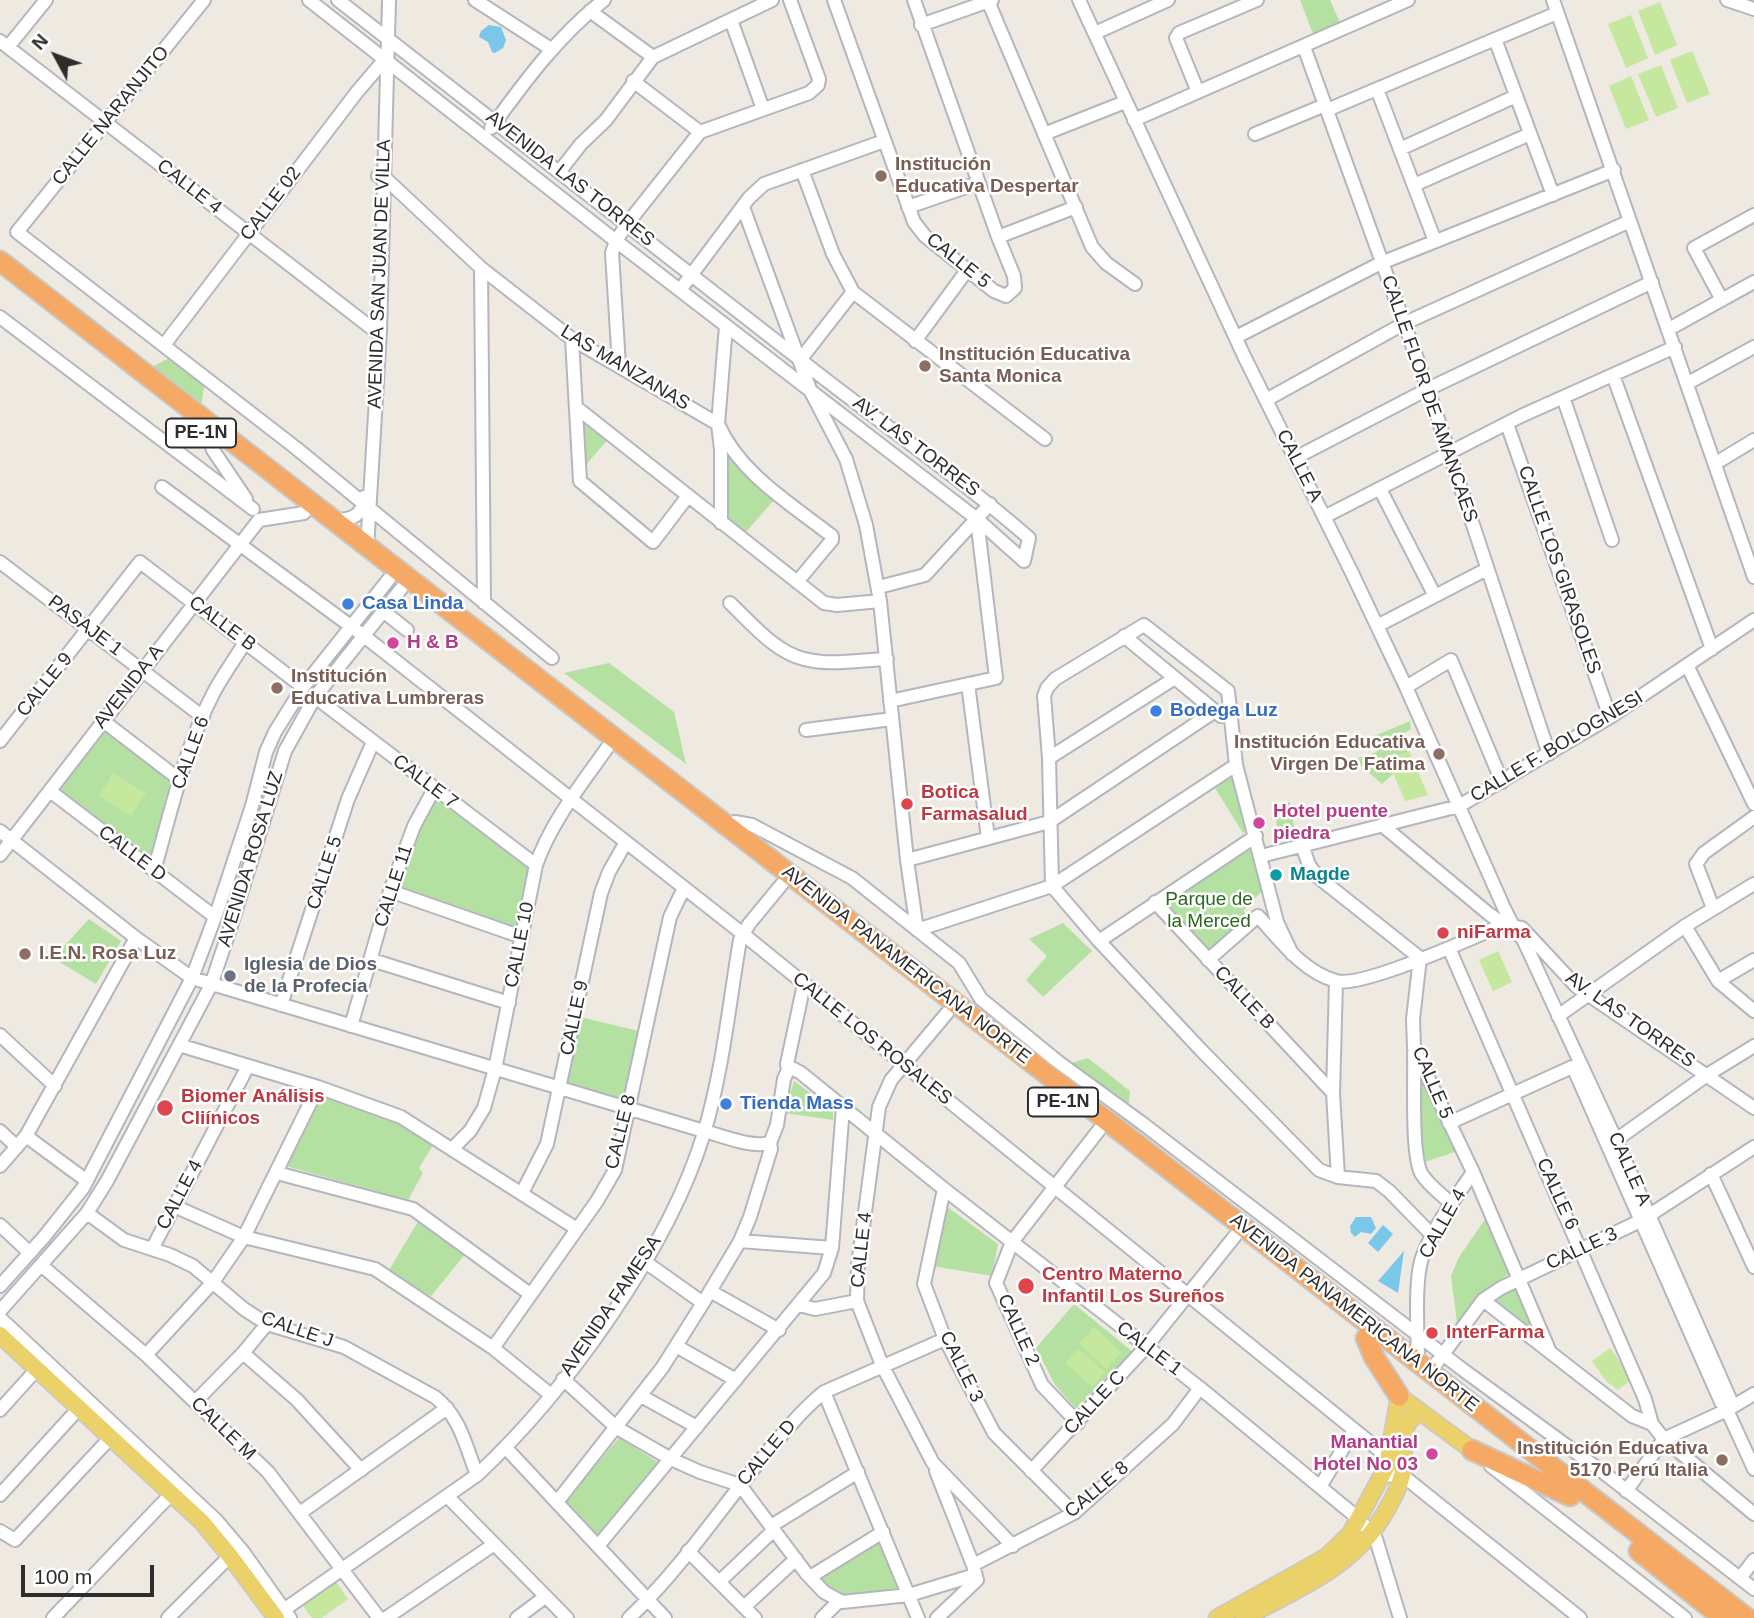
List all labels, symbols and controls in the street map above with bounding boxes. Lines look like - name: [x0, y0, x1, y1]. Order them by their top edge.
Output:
- north arrow: [21, 21, 91, 91]
- text: N: [27, 30, 52, 54]
- street label: CALLE NARANJITO: [48, 42, 174, 190]
- street label: AVENIDA LAS TORRES: [481, 106, 659, 252]
- street label: AVENIDA SAN JUAN DE VILLA: [364, 139, 396, 409]
- place label: Institución Educativa Despertar: [895, 154, 1079, 198]
- street label: CALLE 4: [152, 155, 226, 219]
- street label: CALLE 02: [236, 163, 306, 245]
- marker: Institución Educativa Despertar: [873, 168, 889, 184]
- street label: CALLE 5: [921, 228, 995, 294]
- street label: CALLE FLOR DE AMANCAES: [1376, 272, 1482, 526]
- street label: LAS MANZANAS: [556, 320, 694, 416]
- place label: Institución Educativa Santa Monica: [939, 344, 1130, 388]
- marker: Institución Educativa Santa Monica: [917, 358, 933, 374]
- street label: AV. LAS TORRES: [848, 392, 984, 502]
- road number: PE-1N: [166, 418, 236, 447]
- street label: CALLE A: [1271, 426, 1327, 506]
- street label: CALLE LOS GIRASOLES: [1513, 463, 1605, 677]
- street label: PASAJE 1: [43, 591, 127, 661]
- street label: CALLE B: [184, 591, 260, 657]
- place label: Casa Linda: [362, 593, 463, 615]
- marker: Casa Linda: [340, 596, 356, 612]
- place label: H & B: [407, 632, 459, 654]
- marker: H & B: [385, 635, 401, 651]
- street label: AVENIDA A: [89, 641, 169, 733]
- street label: CALLE 9: [12, 648, 78, 722]
- place label: Institución Educativa Lumbreras: [291, 666, 484, 710]
- marker: Institución Educativa Lumbreras: [269, 680, 285, 696]
- street label: CALLE F. BOLOGNESI: [1467, 686, 1647, 808]
- place label: Bodega Luz: [1170, 700, 1278, 722]
- marker: Bodega Luz: [1148, 703, 1164, 719]
- street label: CALLE 6: [167, 713, 215, 793]
- place label: Institución Educativa Virgen De Fatima: [1234, 732, 1425, 776]
- marker: Institución Educativa Virgen De Fatima: [1431, 746, 1447, 762]
- street label: CALLE 7: [388, 750, 462, 814]
- street label: AVENIDA ROSA LUZ: [213, 768, 289, 950]
- place label: Botica Farmasalud: [921, 782, 1028, 826]
- marker: Botica Farmasalud: [899, 796, 915, 812]
- place label: Hotel puente piedra: [1273, 801, 1388, 845]
- marker: Hotel puente piedra: [1251, 815, 1267, 831]
- street label: CALLE D: [94, 821, 170, 887]
- street label: CALLE 5: [302, 833, 348, 913]
- street label: CALLE 11: [370, 842, 418, 930]
- street label: AVENIDA PANAMERICANA NORTE: [777, 861, 1035, 1069]
- place label: Magde: [1290, 864, 1350, 886]
- marker: Magde: [1268, 867, 1284, 883]
- park label: Parque de la Merced: [1165, 889, 1253, 933]
- street label: CALLE 10: [501, 900, 539, 990]
- place label: niFarma: [1457, 922, 1531, 944]
- marker: niFarma: [1435, 925, 1451, 941]
- place label: I.E.N. Rosa Luz: [39, 943, 176, 965]
- marker: I.E.N. Rosa Luz: [17, 946, 33, 962]
- place label: Iglesia de Dios de la Profecia: [244, 954, 377, 998]
- street label: CALLE B: [1209, 962, 1279, 1034]
- street label: AV. LAS TORRES: [1561, 967, 1699, 1073]
- marker: Iglesia de Dios de la Profecia: [222, 968, 238, 984]
- street label: CALLE LOS ROSALES: [788, 968, 956, 1110]
- street label: CALLE 9: [556, 978, 594, 1058]
- street label: CALLE 5: [1407, 1044, 1457, 1122]
- place label: Biomer Análisis Cliínicos: [181, 1086, 325, 1130]
- road number: PE-1N: [1028, 1087, 1098, 1116]
- street label: CALLE 8: [601, 1092, 641, 1172]
- place label: Tienda Mass: [740, 1093, 854, 1115]
- marker: Tienda Mass: [718, 1096, 734, 1112]
- marker: Biomer Análisis Cliínicos: [155, 1098, 175, 1118]
- street label: CALLE A: [1603, 1129, 1655, 1209]
- street label: CALLE 6: [1531, 1155, 1583, 1233]
- street label: CALLE 4: [152, 1156, 208, 1234]
- street label: CALLE 4: [1415, 1185, 1471, 1263]
- street label: AVENIDA PANAMERICANA NORTE: [1225, 1209, 1483, 1417]
- street label: CALLE 4: [847, 1211, 877, 1289]
- street label: CALLE 3: [1543, 1223, 1621, 1275]
- street label: AVENIDA FAMESA: [556, 1231, 666, 1381]
- place label: Centro Materno Infantil Los Sureños: [1042, 1264, 1225, 1308]
- marker: Centro Materno Infantil Los Sureños: [1016, 1276, 1036, 1296]
- street label: CALLE 2: [992, 1291, 1044, 1369]
- street label: CALLE J: [258, 1307, 336, 1353]
- street label: CALLE 1: [1112, 1317, 1186, 1381]
- place label: InterFarma: [1446, 1322, 1544, 1344]
- marker: InterFarma: [1424, 1325, 1440, 1341]
- street label: CALLE 3: [934, 1328, 988, 1406]
- street label: CALLE C: [1060, 1366, 1130, 1440]
- street label: CALLE M: [186, 1393, 260, 1465]
- street label: CALLE D: [733, 1415, 801, 1491]
- place label: Manantial Hotel No 03: [1313, 1432, 1418, 1476]
- place label: Institución Educativa 5170 Perú Italia: [1517, 1438, 1708, 1482]
- marker: Manantial Hotel No 03: [1424, 1446, 1440, 1462]
- marker: Institución Educativa 5170 Perú Italia: [1714, 1452, 1730, 1468]
- street label: CALLE 8: [1061, 1457, 1133, 1523]
- scale bar: [24, 1552, 158, 1596]
- text: 100 m: [34, 1565, 92, 1588]

